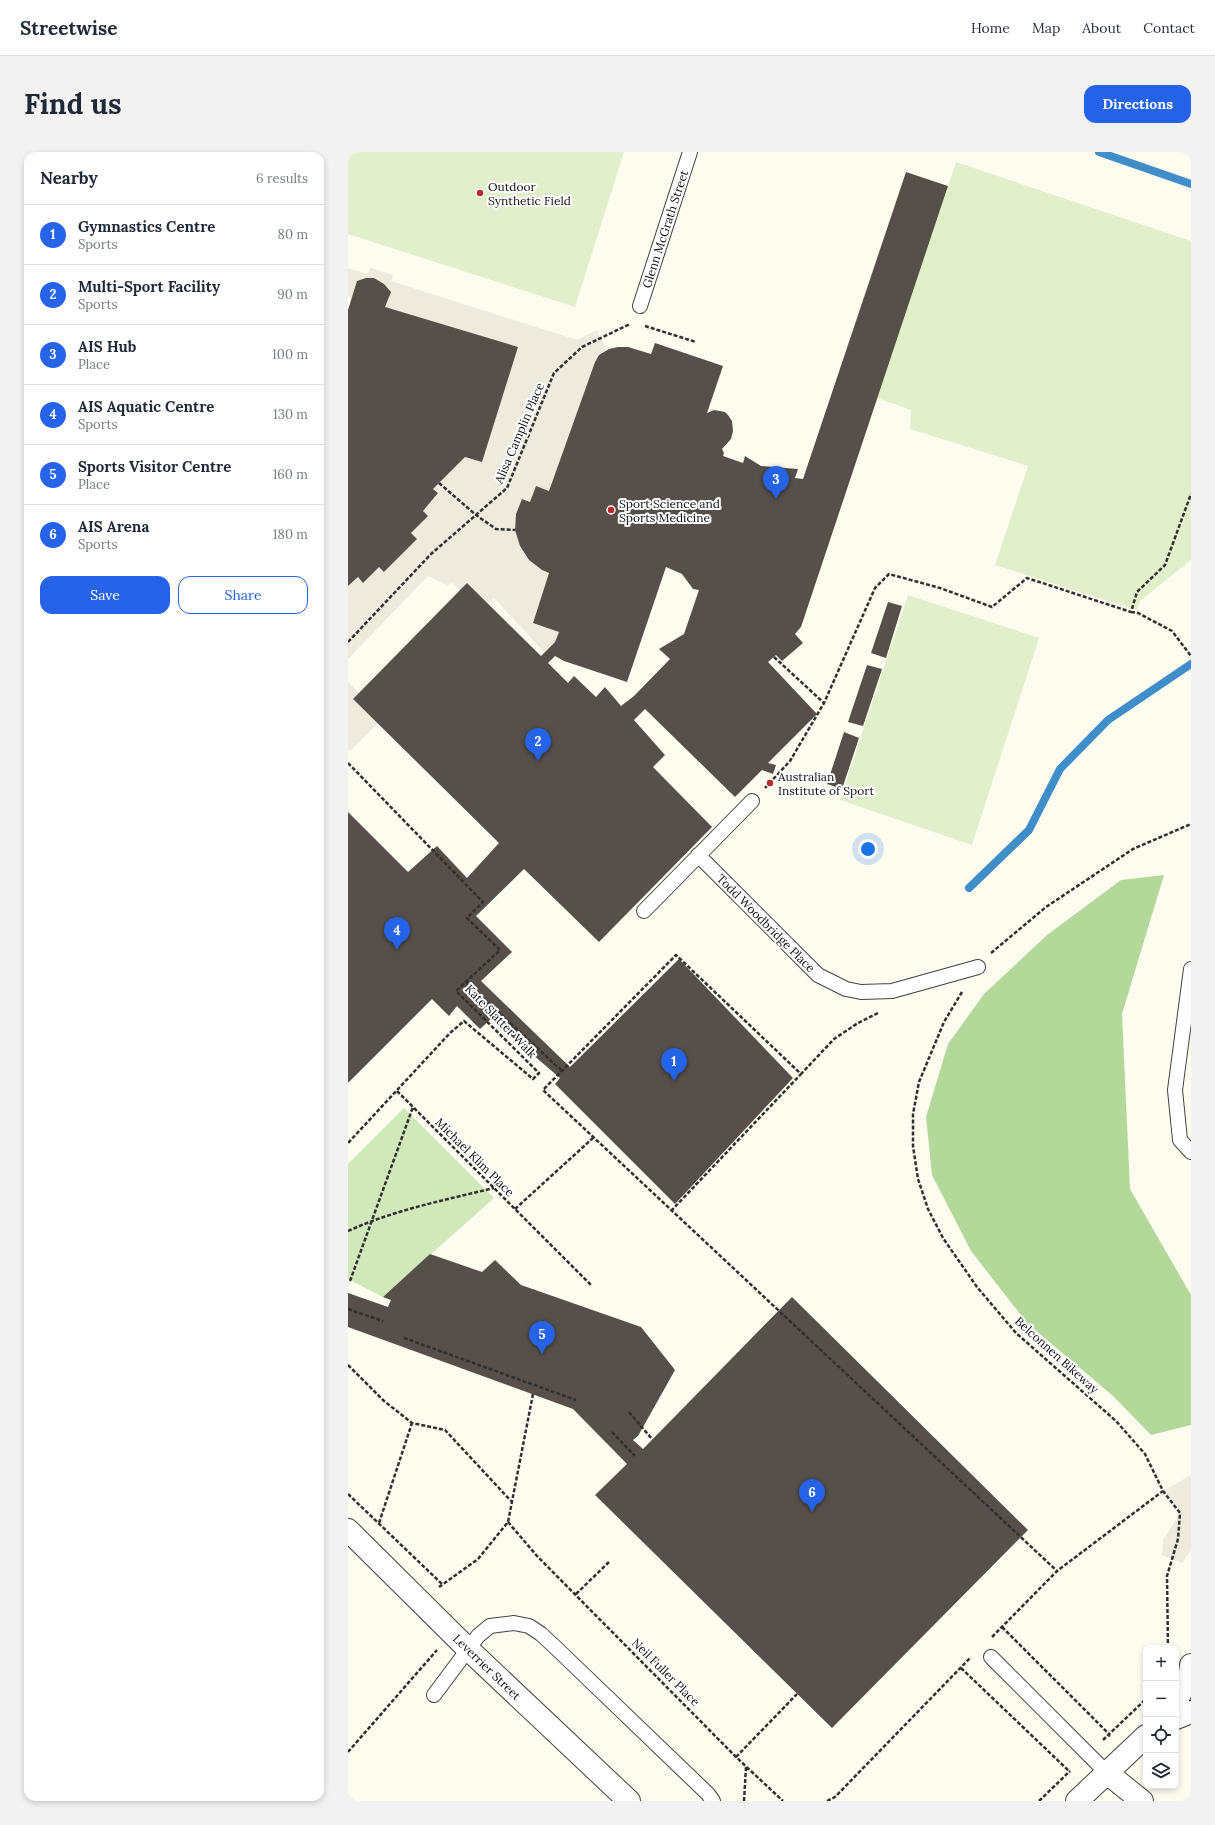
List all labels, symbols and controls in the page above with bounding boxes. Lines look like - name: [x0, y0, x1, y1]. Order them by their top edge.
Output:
- text: Streetwise: [20, 16, 117, 40]
- text: Home: [971, 19, 1010, 37]
- text: Map: [1032, 19, 1060, 37]
- text: About: [1082, 19, 1121, 37]
- text: Contact: [1143, 19, 1195, 37]
- button: Directions: [1084, 85, 1191, 123]
- text: Find us: [24, 86, 122, 122]
- text: Nearby: [40, 167, 98, 189]
- street label: Glenn McGrath Street: [639, 168, 691, 290]
- text: 6 results: [256, 170, 308, 187]
- place label: Outdoor Synthetic Field: [488, 179, 571, 208]
- marker: Outdoor Synthetic Field: [475, 188, 485, 198]
- text: Gymnastics Centre: [78, 217, 215, 236]
- text: 1: [50, 226, 56, 243]
- text: 80 m: [278, 226, 308, 243]
- text: Sports: [78, 236, 117, 253]
- text: Multi-Sport Facility: [78, 277, 220, 296]
- text: 2: [50, 286, 56, 303]
- text: 90 m: [277, 286, 308, 303]
- text: Sports: [78, 296, 117, 313]
- text: AIS Hub: [78, 337, 136, 356]
- text: 3: [49, 346, 57, 363]
- text: 100 m: [272, 346, 308, 363]
- text: Place: [78, 356, 110, 373]
- street label: Alisa Camplin Place: [491, 380, 547, 487]
- text: AIS Aquatic Centre: [78, 397, 214, 416]
- text: 4: [49, 406, 57, 423]
- text: 130 m: [273, 406, 308, 423]
- text: Sports: [78, 416, 117, 433]
- text: Sports Visitor Centre: [78, 457, 231, 476]
- text: 5: [49, 466, 57, 483]
- text: 160 m: [273, 466, 308, 483]
- pin: 3: [763, 466, 789, 499]
- text: Place: [78, 476, 110, 493]
- place label: Sport Science and Sports Medicine: [619, 496, 720, 525]
- marker: Sport Science and Sports Medicine: [606, 505, 616, 515]
- text: AIS Arena: [78, 517, 149, 536]
- text: 6: [49, 526, 57, 543]
- text: 180 m: [273, 526, 308, 543]
- text: Sports: [78, 536, 117, 553]
- button: Save: [40, 576, 170, 614]
- button: Share: [178, 576, 308, 614]
- pin: 2: [525, 728, 551, 761]
- place label: Australian Institute of Sport: [777, 769, 874, 798]
- marker: Australian Institute of Sport: [765, 778, 775, 788]
- your location: [858, 839, 878, 859]
- street label: Todd Woodbridge Place: [714, 871, 819, 976]
- pin: 4: [384, 917, 410, 950]
- street label: Kate Slatter Walk: [462, 981, 540, 1061]
- pin: 1: [661, 1048, 687, 1081]
- street label: Michael Klim Place: [432, 1114, 518, 1200]
- street label: Belconnen Bikeway: [1012, 1313, 1102, 1397]
- pin: 5: [529, 1321, 555, 1354]
- pin: 6: [799, 1479, 825, 1512]
- street label: Leverrier Street: [450, 1631, 524, 1703]
- street label: Neil Fuller Place: [629, 1635, 703, 1709]
- map controls: [1143, 1645, 1179, 1789]
- button: +: [1143, 1645, 1179, 1681]
- button: −: [1143, 1681, 1179, 1717]
- button: locate: [1143, 1717, 1179, 1753]
- button: layers: [1143, 1753, 1179, 1789]

